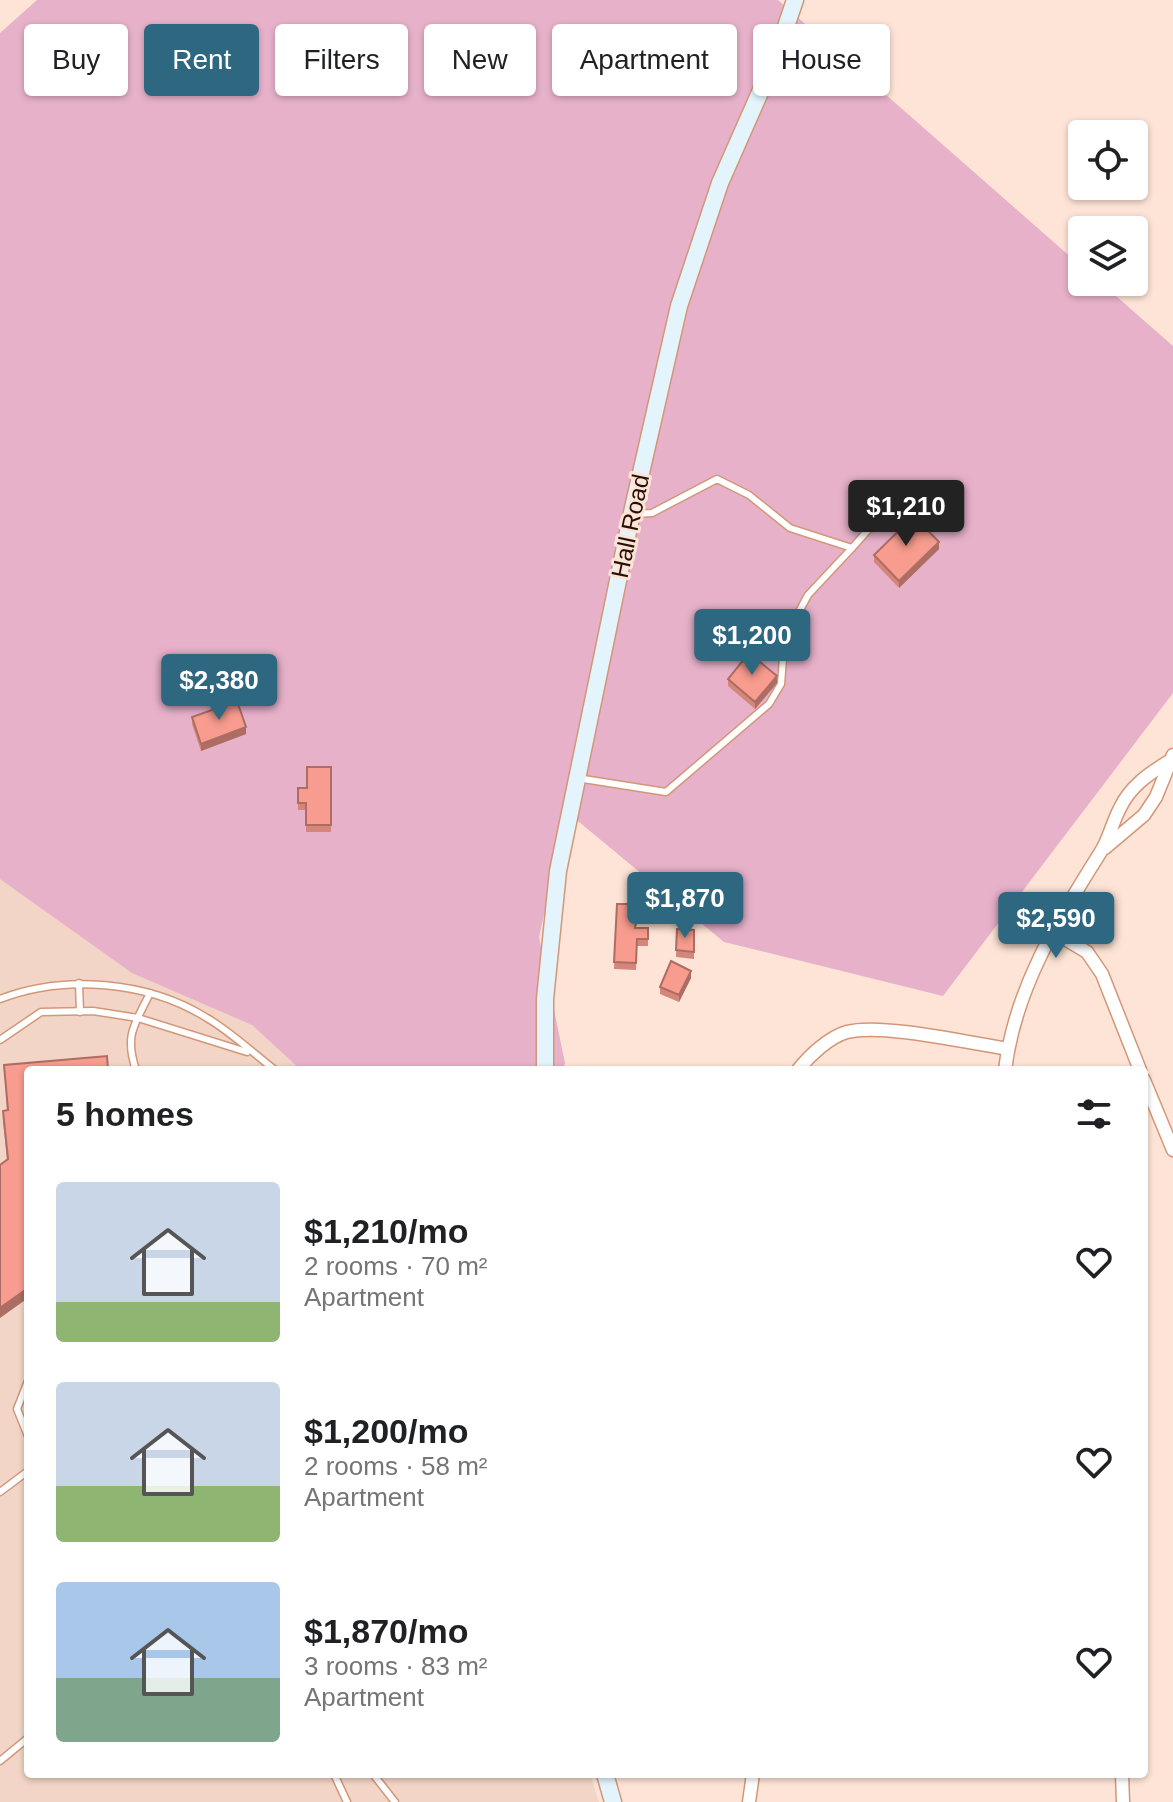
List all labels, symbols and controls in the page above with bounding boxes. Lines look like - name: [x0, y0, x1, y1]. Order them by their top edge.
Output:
- chip: Buy: [24, 24, 128, 96]
- chip: Rent: [144, 24, 259, 96]
- chip: Filters: [275, 24, 408, 96]
- chip: New: [424, 24, 536, 96]
- chip: Apartment: [552, 24, 737, 96]
- chip: House: [753, 24, 890, 96]
- map controls: [1068, 120, 1148, 296]
- button: locate: [1068, 120, 1148, 200]
- button: layers: [1068, 216, 1148, 296]
- street label: Hall Road: [606, 472, 654, 580]
- pin: $1,210: [841, 480, 971, 548]
- text: $1,210: [866, 491, 946, 521]
- pin: $1,200: [687, 609, 817, 677]
- text: $1,200: [712, 620, 792, 650]
- pin: $2,380: [154, 654, 284, 722]
- text: $2,380: [179, 665, 259, 695]
- pin: $1,870: [620, 872, 750, 940]
- text: $1,870: [645, 883, 725, 913]
- pin: $2,590: [991, 892, 1121, 960]
- text: $2,590: [1016, 903, 1096, 933]
- icon: filters: [1072, 1092, 1116, 1136]
- text: 5 homes: [56, 1095, 194, 1133]
- text: $1,210/mo: [304, 1212, 468, 1250]
- icon: home: [120, 1214, 216, 1310]
- icon: heart: [1072, 1240, 1116, 1284]
- text: 2 rooms · 70 m²: [304, 1251, 488, 1281]
- text: Apartment: [304, 1282, 424, 1312]
- text: $1,200/mo: [304, 1412, 468, 1450]
- icon: home: [120, 1414, 216, 1510]
- icon: heart: [1072, 1440, 1116, 1484]
- text: 2 rooms · 58 m²: [304, 1451, 488, 1481]
- text: Apartment: [304, 1482, 424, 1512]
- text: $1,870/mo: [304, 1612, 468, 1650]
- icon: home: [120, 1614, 216, 1710]
- icon: heart: [1072, 1640, 1116, 1684]
- text: 3 rooms · 83 m²: [304, 1651, 488, 1681]
- text: Apartment: [304, 1682, 424, 1712]

